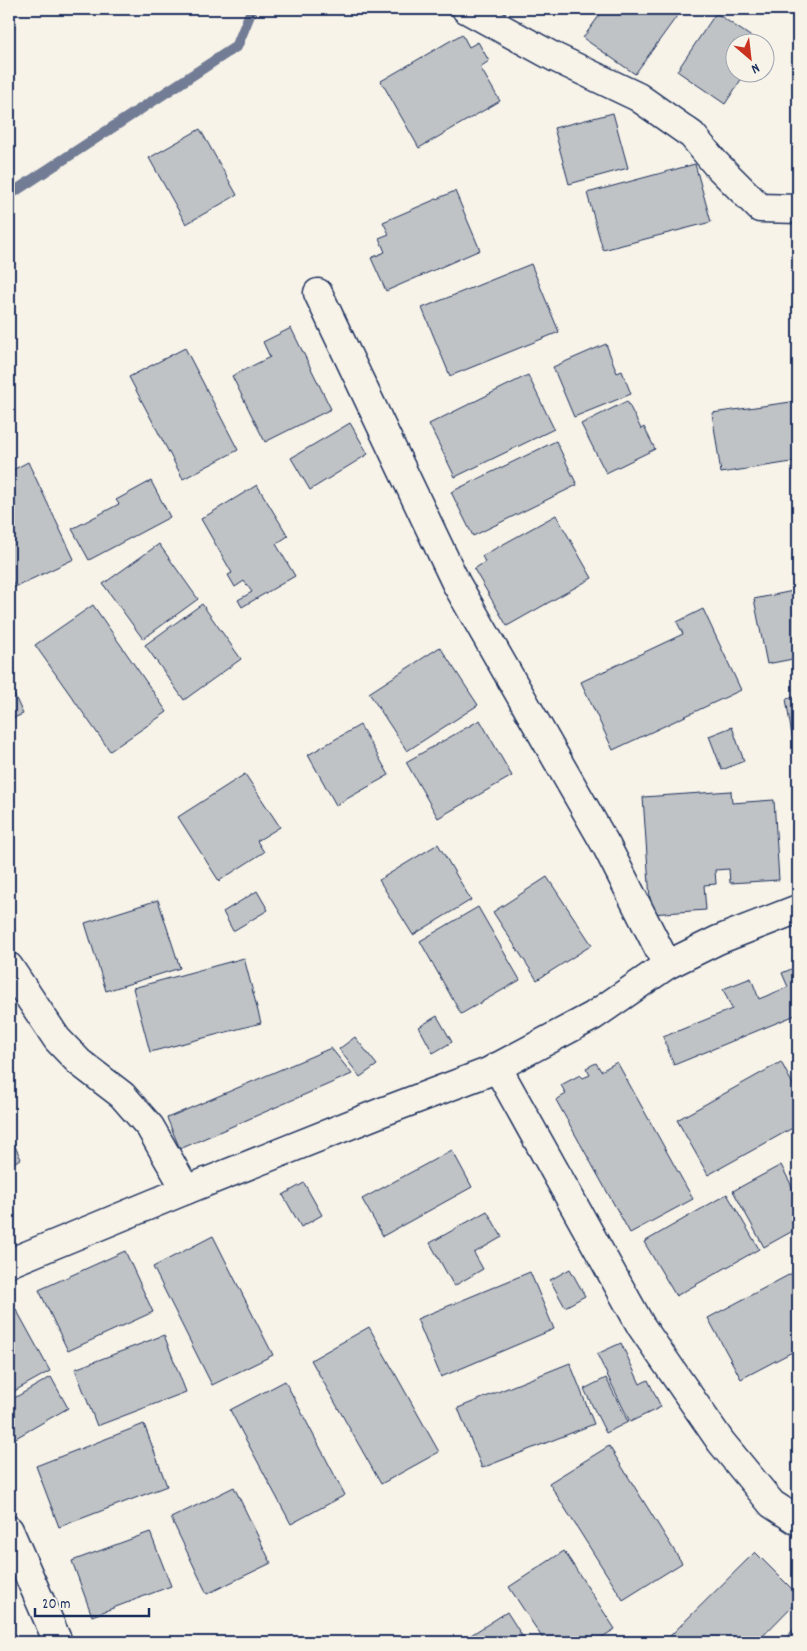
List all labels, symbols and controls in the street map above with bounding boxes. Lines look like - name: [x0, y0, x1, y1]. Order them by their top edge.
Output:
- north arrow: [724, 32, 774, 82]
- text: N: [747, 57, 763, 78]
- scale bar: [35, 1586, 149, 1618]
- text: 20 m: [42, 1594, 70, 1616]

